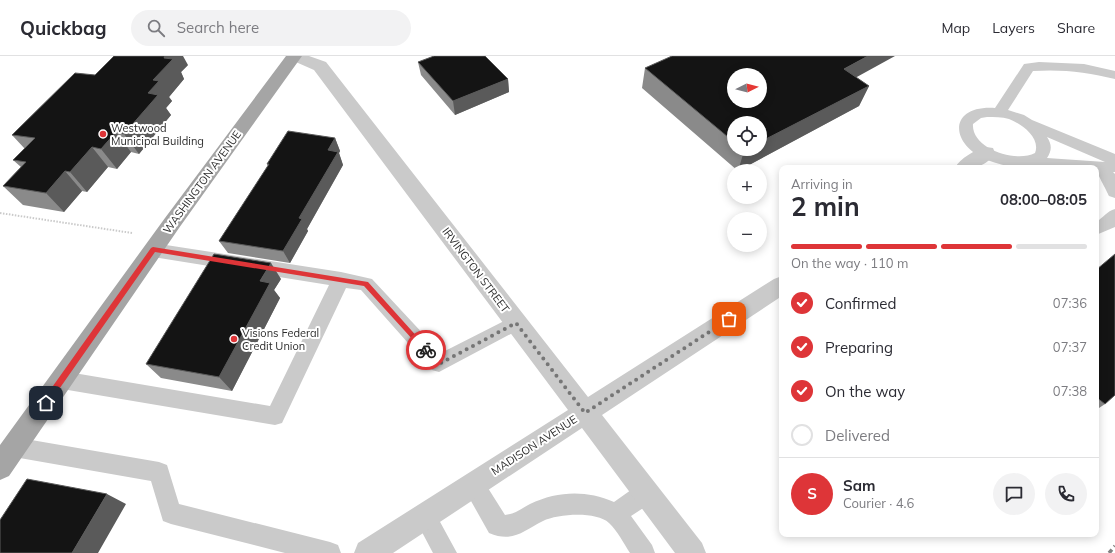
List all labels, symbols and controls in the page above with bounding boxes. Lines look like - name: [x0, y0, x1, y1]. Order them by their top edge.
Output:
- search box: [131, 10, 411, 46]
- text: Quickbag: [20, 16, 107, 40]
- icon: search: [145, 17, 167, 39]
- text: Search here: [177, 18, 259, 37]
- text: Map: [941, 19, 970, 37]
- text: Layers: [992, 19, 1035, 37]
- text: Share: [1057, 19, 1095, 37]
- north arrow: [727, 68, 767, 108]
- map controls: [727, 68, 767, 252]
- button: locate: [727, 116, 767, 156]
- place label: Westwood Municipal Building: [111, 121, 204, 148]
- street label: WASHINGTON AVENUE: [160, 128, 244, 236]
- marker: Westwood Municipal Building: [98, 129, 108, 139]
- button: +: [727, 164, 767, 204]
- text: Arriving in: [791, 176, 853, 192]
- text: 2 min: [791, 190, 860, 223]
- text: 08:00–08:05: [1000, 190, 1087, 209]
- button: −: [727, 212, 767, 252]
- street label: IRVINGTON STREET: [439, 225, 513, 316]
- text: On the way · 110 m: [791, 255, 908, 271]
- icon: check: [791, 292, 813, 314]
- text: Confirmed: [825, 294, 896, 313]
- text: 07:36: [1053, 295, 1087, 311]
- pin: [712, 302, 746, 336]
- icon: bag: [718, 308, 740, 330]
- place label: Visions Federal Credit Union: [242, 326, 319, 353]
- courier: [406, 330, 446, 370]
- marker: Visions Federal Credit Union: [229, 334, 239, 344]
- icon: check: [791, 336, 813, 358]
- text: Preparing: [825, 338, 893, 357]
- icon: bike: [415, 339, 437, 361]
- text: 07:37: [1053, 339, 1087, 355]
- icon: check: [791, 380, 813, 402]
- text: On the way: [825, 382, 905, 401]
- text: 07:38: [1053, 383, 1087, 399]
- pin: [29, 386, 63, 420]
- icon: home: [35, 392, 57, 414]
- street label: MADISON AVENUE: [489, 412, 579, 478]
- text: Delivered: [825, 426, 890, 445]
- button: chat: [993, 473, 1035, 515]
- button: phone: [1045, 473, 1087, 515]
- text: Sam: [843, 476, 875, 495]
- text: S: [807, 484, 817, 503]
- text: Courier · 4.6: [843, 495, 914, 511]

